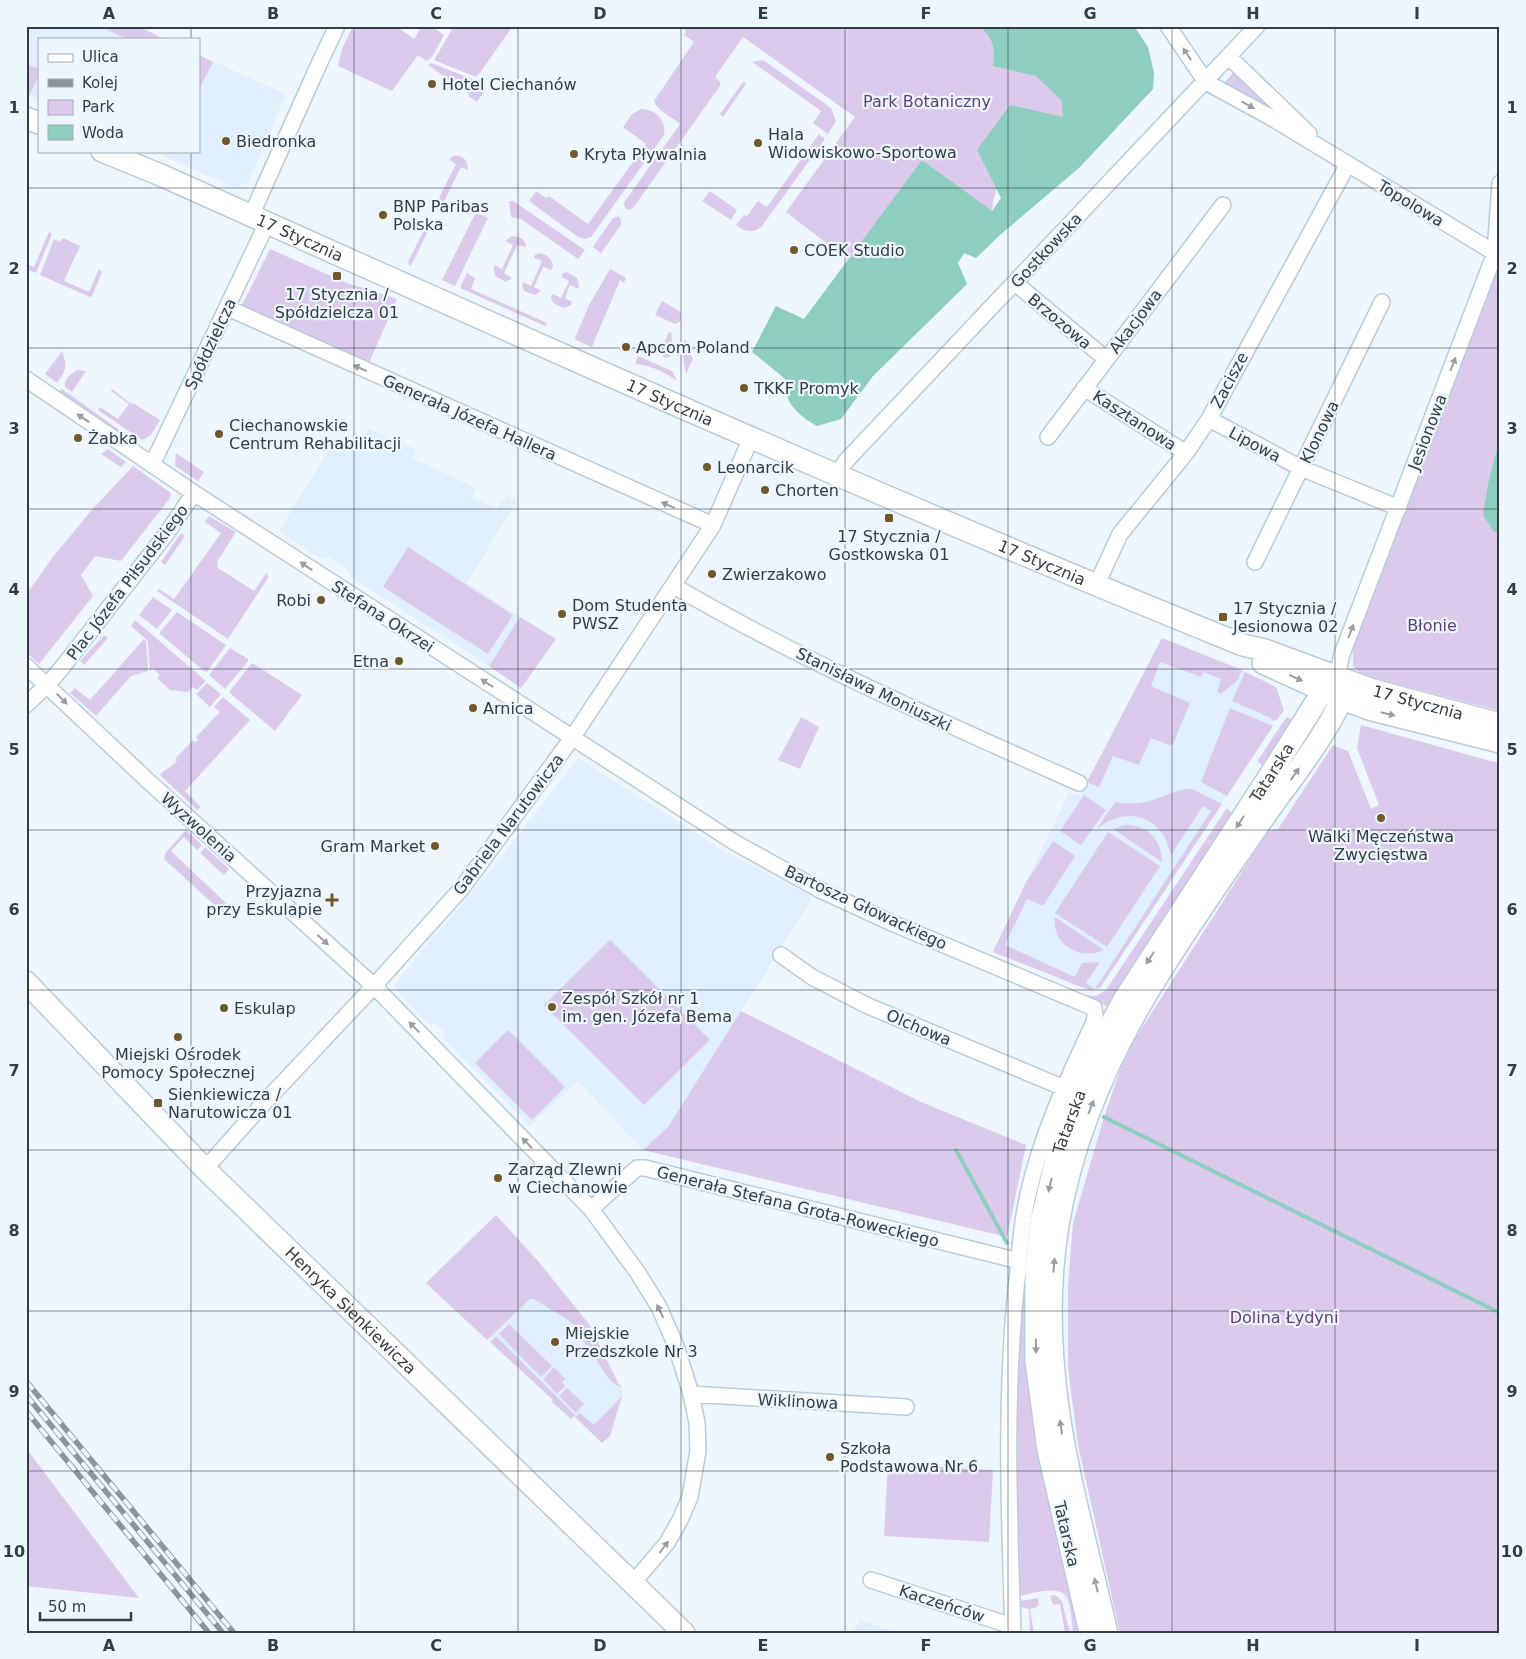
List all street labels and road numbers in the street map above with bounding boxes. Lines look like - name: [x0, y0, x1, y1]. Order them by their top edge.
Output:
- street label: Topolowa: [1373, 176, 1447, 231]
- street label: Gostkowska: [1007, 209, 1086, 292]
- street label: 17 Stycznia: [253, 210, 346, 266]
- street label: Akacjowa: [1105, 285, 1166, 357]
- street label: Brzozowa: [1024, 289, 1095, 353]
- street label: Spółdzielcza: [181, 295, 240, 393]
- street label: Zacisze: [1207, 349, 1252, 411]
- street label: Generała Józefa Hallera: [380, 370, 560, 464]
- street label: 17 Stycznia: [623, 375, 716, 430]
- street label: Kasztanowa: [1089, 386, 1180, 454]
- street label: Jesionowa: [1404, 391, 1451, 474]
- street label: Klonowa: [1296, 398, 1343, 467]
- street label: Lipowa: [1225, 423, 1284, 466]
- street label: Plac Józefa Piłsudskiego: [63, 501, 192, 664]
- street label: 17 Stycznia: [995, 536, 1088, 589]
- street label: Stefana Okrzei: [328, 576, 437, 656]
- street label: Stanisława Moniuszki: [793, 644, 954, 735]
- street label: 17 Stycznia: [1371, 681, 1465, 724]
- street label: Tatarska: [1245, 740, 1298, 807]
- street label: Gabriela Narutowicza: [449, 750, 568, 899]
- street label: Wyzwolenia: [157, 789, 240, 866]
- street label: Bartosza Głowackiego: [782, 861, 950, 953]
- street label: Olchowa: [883, 1005, 954, 1050]
- street label: Tatarska: [1049, 1087, 1090, 1157]
- street label: Generała Stefana Grota-Roweckiego: [655, 1162, 941, 1251]
- street label: Henryka Sienkiewicza: [281, 1243, 420, 1378]
- street label: Wiklinowa: [757, 1390, 839, 1413]
- street label: Tatarska: [1050, 1498, 1083, 1569]
- street label: Kaczeńców: [897, 1581, 987, 1626]

